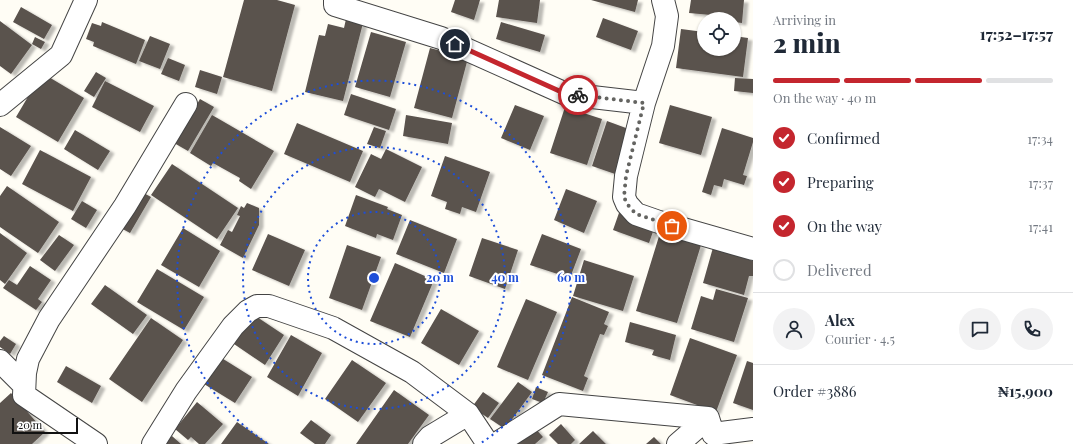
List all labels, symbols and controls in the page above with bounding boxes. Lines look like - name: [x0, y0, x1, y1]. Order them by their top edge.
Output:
- text: Arriving in: [773, 11, 836, 28]
- map controls: [697, 12, 741, 56]
- button: locate: [697, 12, 741, 56]
- text: 17:52–17:57: [980, 24, 1053, 44]
- text: 2 min: [773, 25, 841, 60]
- pin: [438, 27, 472, 61]
- icon: home: [444, 33, 466, 55]
- courier: [558, 75, 598, 115]
- icon: bike: [567, 84, 589, 106]
- text: On the way · 40 m: [773, 89, 876, 106]
- icon: check: [773, 127, 795, 149]
- text: Confirmed: [807, 128, 880, 148]
- text: 17:34: [1027, 130, 1053, 147]
- icon: check: [773, 171, 795, 193]
- text: Preparing: [807, 172, 874, 192]
- text: 17:37: [1028, 174, 1053, 191]
- pin: [655, 209, 689, 243]
- icon: bag: [661, 215, 683, 237]
- icon: check: [773, 215, 795, 237]
- text: On the way: [807, 216, 882, 236]
- text: 17:41: [1028, 218, 1053, 235]
- text: Delivered: [807, 260, 872, 280]
- text: 20 m: [426, 269, 454, 285]
- text: 40 m: [491, 269, 519, 285]
- text: 60 m: [557, 269, 585, 285]
- centre of rings: [367, 271, 381, 285]
- button: person: [773, 308, 815, 350]
- button: chat: [959, 308, 1001, 350]
- button: phone: [1011, 308, 1053, 350]
- text: Alex: [825, 310, 855, 330]
- text: Courier · 4.5: [825, 330, 895, 347]
- text: Order #3886: [773, 381, 857, 401]
- text: ₦15,900: [998, 381, 1053, 401]
- scale bar: [12, 416, 78, 435]
- text: 20 m: [18, 417, 42, 432]

